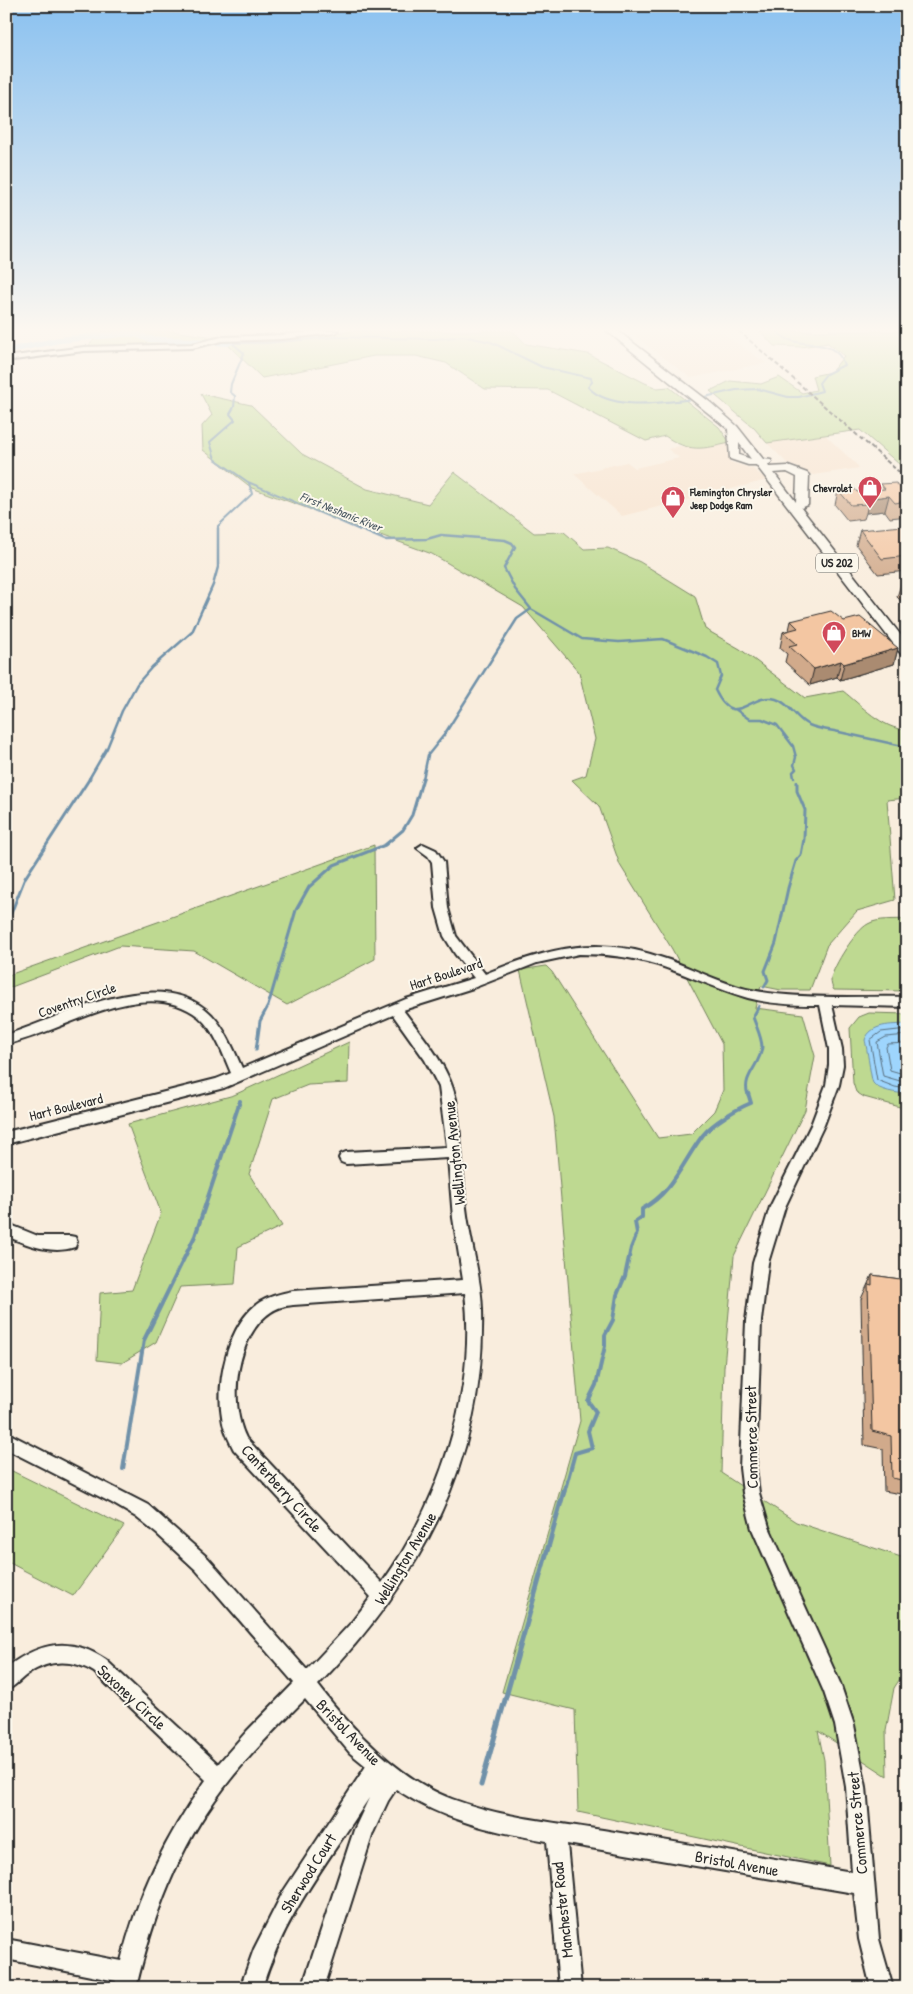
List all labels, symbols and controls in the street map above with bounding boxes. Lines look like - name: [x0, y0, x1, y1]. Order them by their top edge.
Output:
- shop icon: Chevrolet: [857, 475, 883, 509]
- place label: Chevrolet: [813, 481, 853, 495]
- shop icon: Flemington Chrysler Jeep Dodge Ram: [660, 485, 686, 519]
- place label: Flemington Chrysler Jeep Dodge Ram: [689, 485, 773, 513]
- water label: First Neshanic River: [298, 487, 386, 536]
- road number: US 202: [816, 554, 858, 572]
- shop icon: BMW: [821, 620, 847, 654]
- place label: BMW: [852, 626, 871, 640]
- street label: Hart Boulevard: [407, 953, 485, 994]
- street label: Coventry Circle: [35, 977, 119, 1023]
- street label: Hart Boulevard: [27, 1088, 105, 1125]
- street label: Wellington Avenue: [438, 1099, 470, 1206]
- street label: Commerce Street: [739, 1385, 763, 1489]
- street label: Canterberry Circle: [237, 1439, 328, 1537]
- street label: Wellington Avenue: [369, 1507, 442, 1608]
- street label: Saxoney Circle: [93, 1659, 172, 1735]
- street label: Bristol Avenue: [312, 1694, 387, 1770]
- street label: Commerce Street: [842, 1770, 872, 1875]
- street label: Sherwood Court: [275, 1829, 341, 1917]
- street label: Bristol Avenue: [693, 1845, 781, 1881]
- street label: Manchester Road: [546, 1861, 578, 1959]

